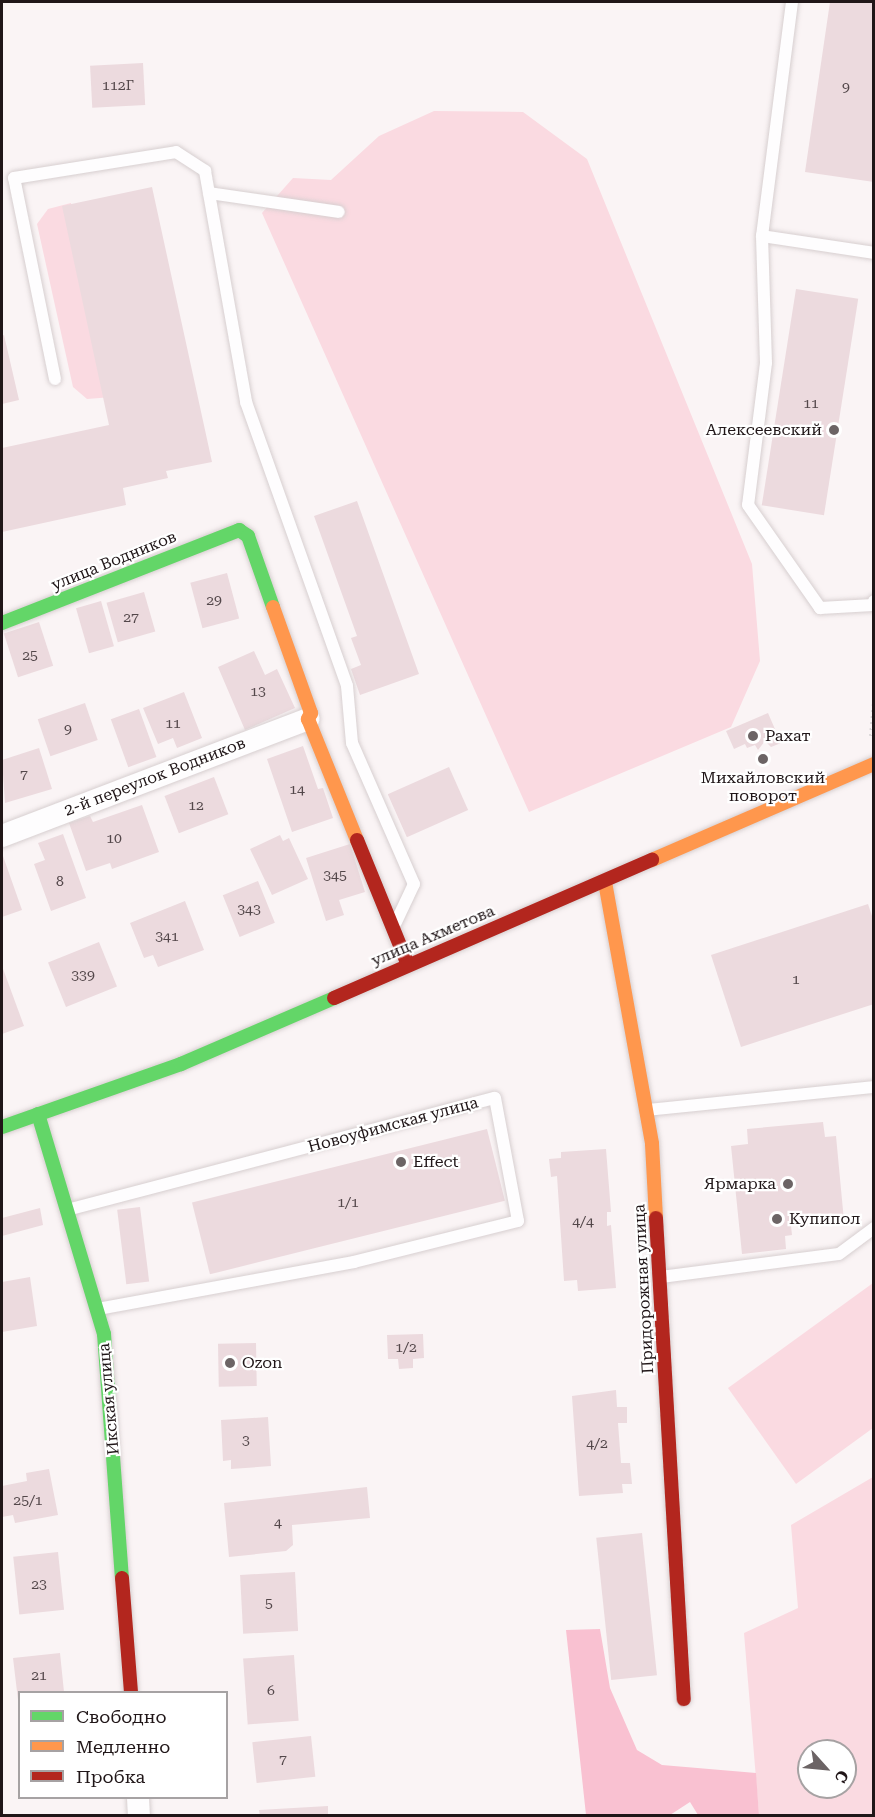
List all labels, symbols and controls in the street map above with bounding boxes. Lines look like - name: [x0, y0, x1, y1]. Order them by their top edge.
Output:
- house number: 112Г: [102, 77, 134, 93]
- house number: 9: [842, 79, 850, 95]
- house number: 11: [803, 395, 819, 411]
- place label: Алексеевский: [706, 420, 822, 440]
- marker: Алексеевский: [827, 423, 841, 437]
- street label: улица Водников: [49, 527, 179, 595]
- house number: 29: [206, 592, 222, 608]
- house number: 27: [123, 609, 139, 625]
- house number: 25: [22, 647, 38, 663]
- house number: 13: [250, 683, 266, 699]
- house number: 11: [165, 715, 181, 731]
- house number: 9: [64, 721, 72, 737]
- place label: Рахат: [765, 726, 811, 746]
- marker: Рахат: [746, 729, 760, 743]
- street label: 2-й переулок Водников: [62, 734, 248, 820]
- marker: Михайловский поворот: [756, 752, 770, 766]
- house number: 7: [20, 766, 28, 782]
- place label: Михайловский поворот: [701, 768, 825, 806]
- house number: 14: [289, 781, 305, 797]
- house number: 12: [188, 797, 204, 813]
- house number: 10: [106, 830, 122, 846]
- house number: 345: [323, 867, 347, 883]
- house number: 8: [56, 873, 64, 889]
- house number: 343: [237, 901, 261, 917]
- street label: улица Ахметова: [369, 901, 497, 971]
- house number: 341: [155, 928, 179, 944]
- house number: 339: [71, 967, 95, 983]
- house number: 1: [792, 971, 800, 987]
- street label: Новоуфимская улица: [306, 1093, 480, 1157]
- place label: Effect: [413, 1152, 459, 1172]
- marker: Effect: [394, 1155, 408, 1169]
- place label: Ярмарка: [704, 1174, 776, 1194]
- marker: Ярмарка: [781, 1177, 795, 1191]
- house number: 1/1: [337, 1194, 359, 1210]
- street label: Придорожная улица: [630, 1204, 658, 1374]
- place label: Купипол: [789, 1209, 860, 1229]
- marker: Купипол: [770, 1212, 784, 1226]
- house number: 4/4: [572, 1213, 594, 1229]
- house number: 1/2: [395, 1339, 417, 1355]
- street label: Икская улица: [95, 1342, 123, 1456]
- place label: Ozon: [242, 1353, 282, 1373]
- marker: Ozon: [223, 1356, 237, 1370]
- house number: 3: [242, 1432, 250, 1448]
- house number: 4/2: [586, 1435, 608, 1451]
- house number: 25/1: [13, 1492, 43, 1508]
- house number: 4: [274, 1514, 282, 1530]
- house number: 23: [31, 1576, 47, 1592]
- house number: 5: [265, 1595, 273, 1611]
- house number: 21: [31, 1667, 47, 1683]
- house number: 6: [267, 1682, 275, 1698]
- legend: [18, 1691, 228, 1799]
- text: Свободно: [76, 1706, 166, 1727]
- text: Медленно: [76, 1736, 170, 1757]
- north arrow: [797, 1739, 857, 1799]
- house number: 7: [279, 1751, 287, 1767]
- text: Пробка: [76, 1766, 145, 1787]
- text: С: [831, 1767, 853, 1786]

